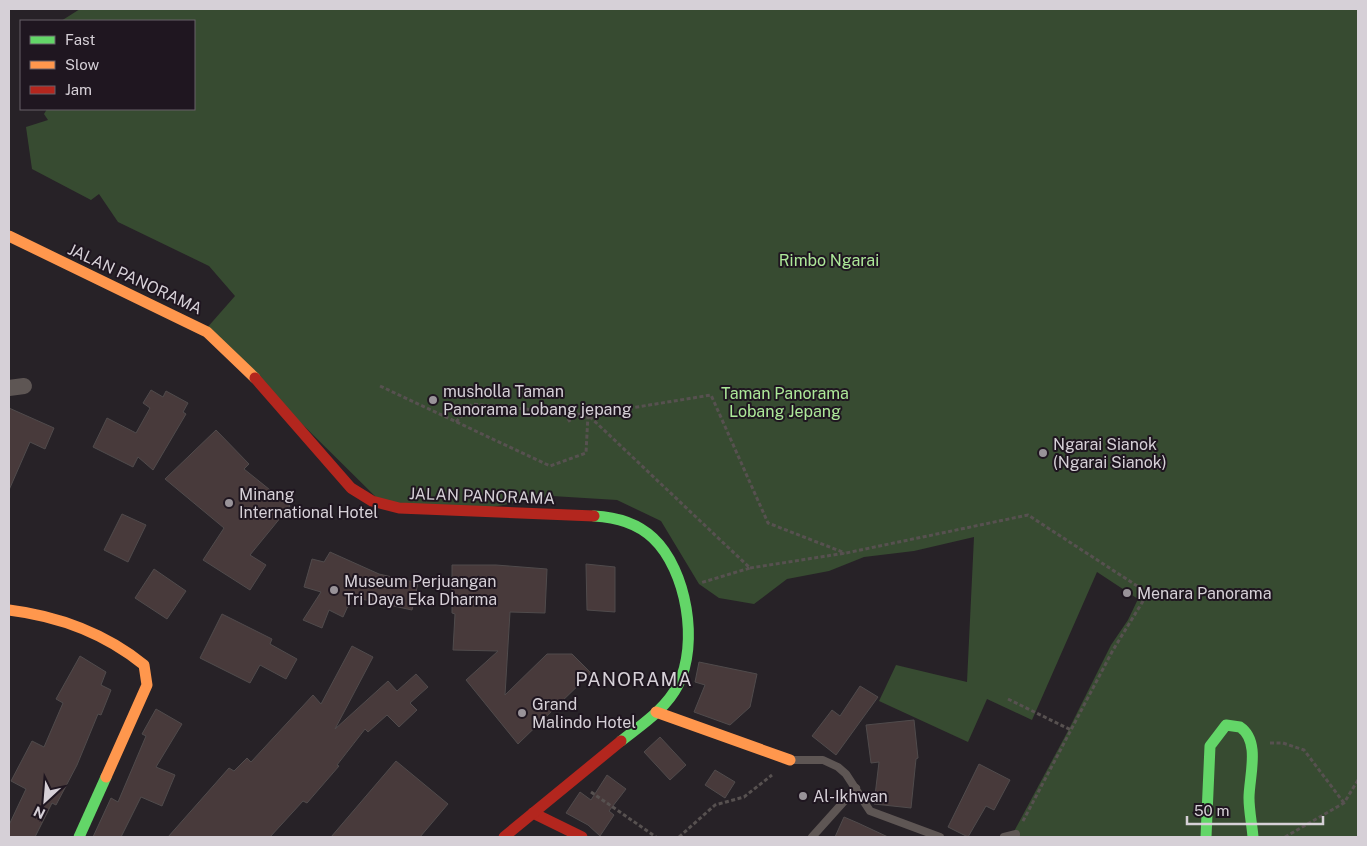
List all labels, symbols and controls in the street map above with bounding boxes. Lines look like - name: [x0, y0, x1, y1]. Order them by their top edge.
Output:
- legend: [20, 20, 195, 110]
- text: Fast: [65, 31, 95, 48]
- text: Slow: [65, 56, 100, 73]
- text: Jam: [65, 81, 92, 98]
- street label: JALAN PANORAMA: [65, 240, 205, 318]
- park label: Rimbo Ngarai: [779, 251, 879, 270]
- place label: musholla Taman Panorama Lobang jepang: [443, 382, 632, 419]
- park label: Taman Panorama Lobang Jepang: [721, 384, 849, 421]
- marker: musholla Taman Panorama Lobang jepang: [427, 394, 439, 406]
- place label: Ngarai Sianok (Ngarai Sianok): [1053, 435, 1167, 472]
- marker: Ngarai Sianok (Ngarai Sianok): [1037, 447, 1049, 459]
- street label: JALAN PANORAMA: [409, 484, 555, 508]
- place label: Minang International Hotel: [239, 485, 378, 522]
- marker: Minang International Hotel: [223, 497, 235, 509]
- place label: Museum Perjuangan Tri Daya Eka Dharma: [344, 572, 497, 609]
- marker: Museum Perjuangan Tri Daya Eka Dharma: [328, 584, 340, 596]
- place label: Menara Panorama: [1137, 584, 1272, 603]
- marker: Menara Panorama: [1121, 587, 1133, 599]
- district label: PANORAMA: [575, 668, 693, 690]
- place label: Grand Malindo Hotel: [532, 695, 636, 732]
- marker: Grand Malindo Hotel: [516, 707, 528, 719]
- north arrow: [20, 776, 70, 826]
- place label: Al-Ikhwan: [813, 787, 888, 806]
- marker: Al-Ikhwan: [797, 790, 809, 802]
- scale bar: [1187, 794, 1323, 826]
- text: 50 m: [1194, 802, 1229, 819]
- text: N: [31, 803, 48, 822]

